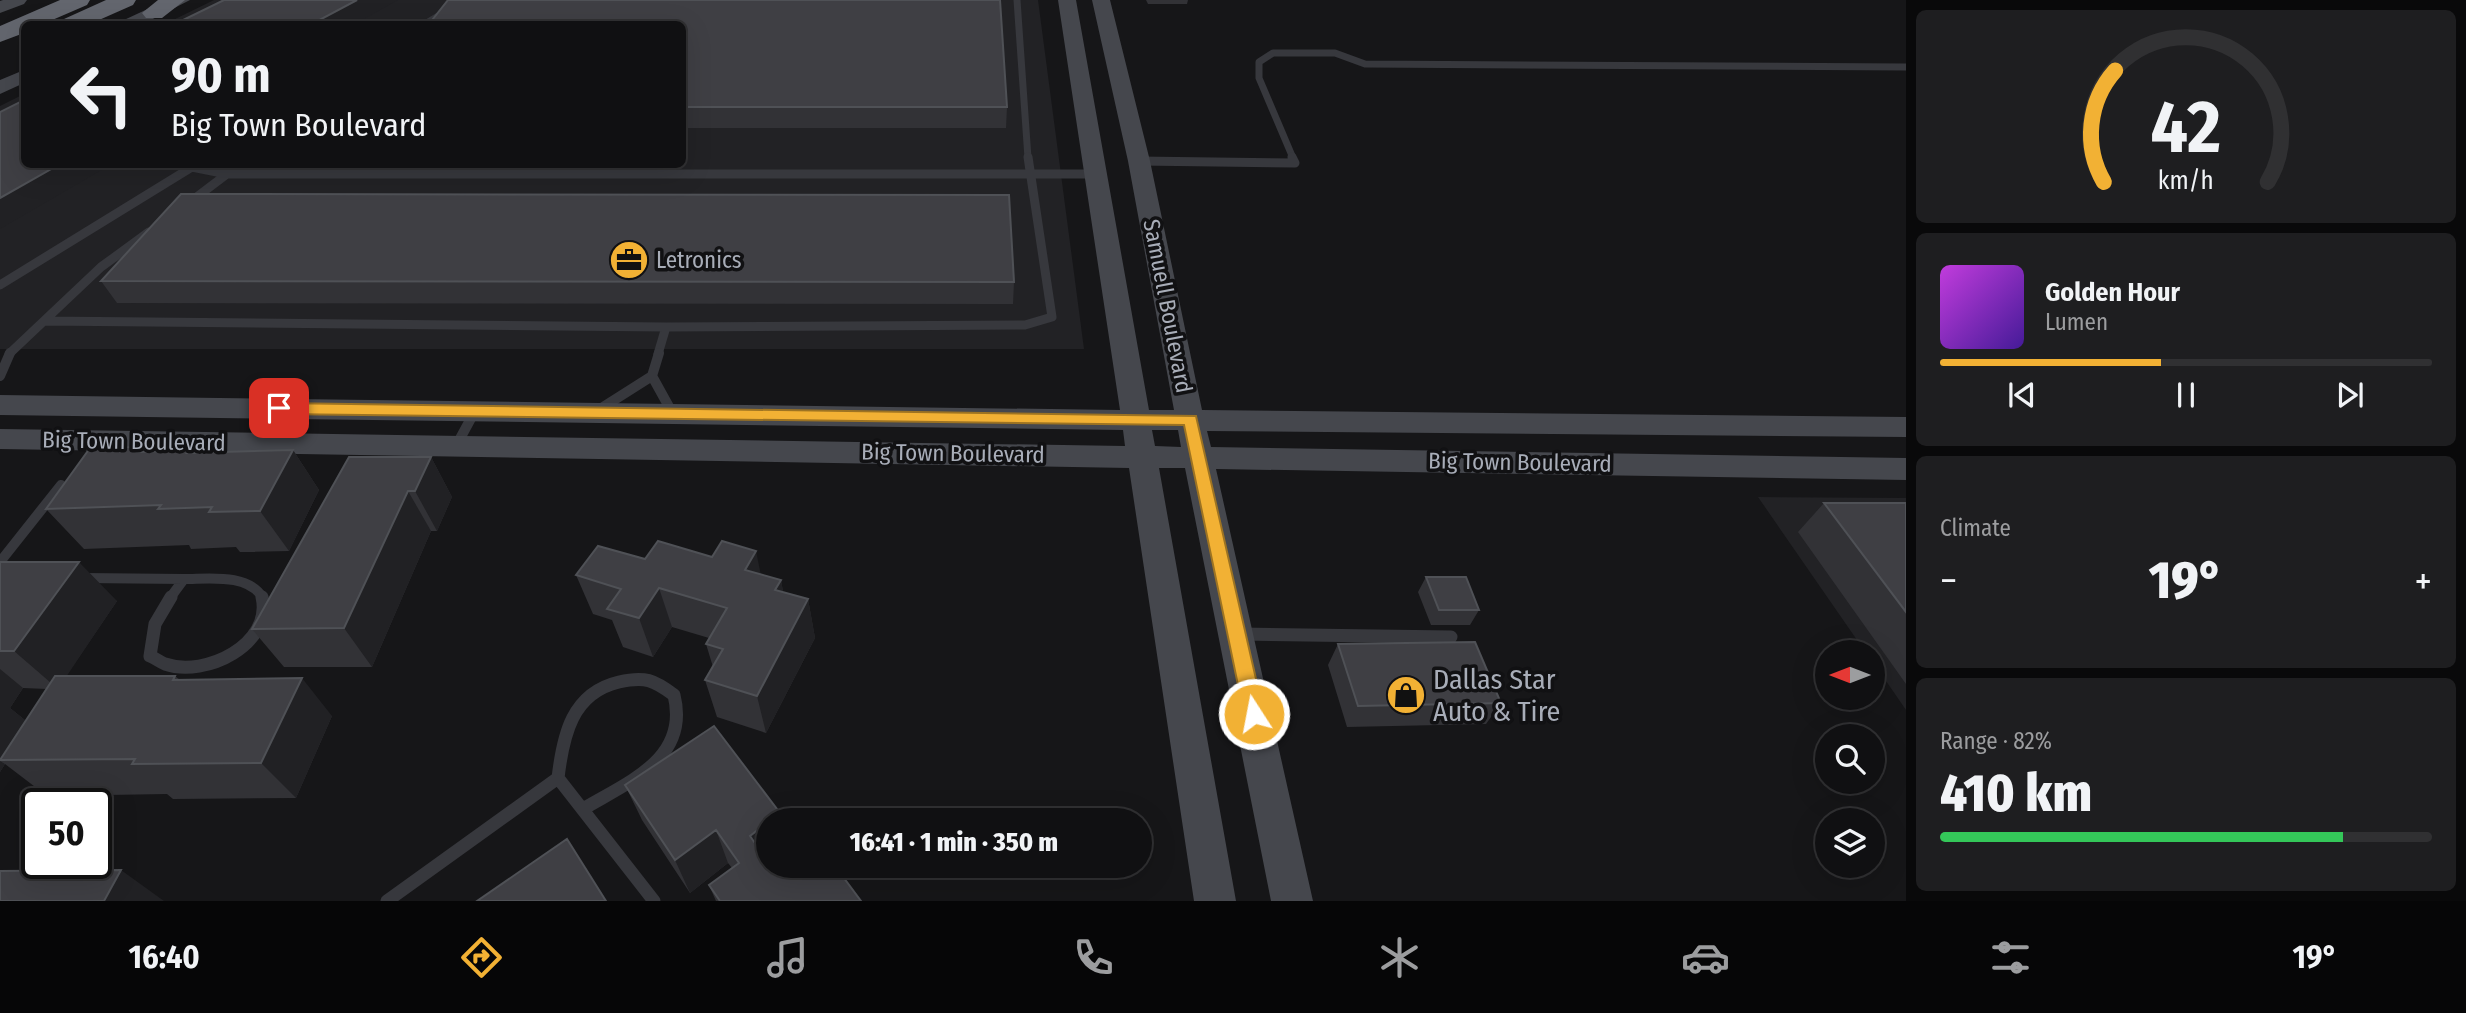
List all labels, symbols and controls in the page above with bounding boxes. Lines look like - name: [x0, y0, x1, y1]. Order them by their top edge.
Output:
- text: 90 m: [171, 46, 271, 105]
- icon: left: [56, 49, 147, 140]
- text: 42: [2151, 85, 2221, 172]
- text: Big Town Boulevard: [171, 106, 426, 144]
- text: km/h: [2158, 166, 2214, 196]
- street label: Samuell Boulevard: [1137, 217, 1199, 395]
- office icon: Letronics: [608, 239, 650, 281]
- place label: Letronics: [656, 246, 742, 274]
- text: Golden Hour: [2045, 277, 2180, 308]
- text: Lumen: [2045, 308, 2108, 336]
- icon: previous: [2003, 376, 2041, 414]
- icon: pause: [2167, 376, 2205, 414]
- icon: next: [2331, 376, 2369, 414]
- pin: [249, 378, 309, 438]
- icon: arrive: [260, 389, 298, 427]
- street label: Big Town Boulevard: [42, 425, 226, 457]
- street label: Big Town Boulevard: [861, 437, 1045, 469]
- street label: Big Town Boulevard: [1428, 446, 1612, 478]
- text: Climate: [1940, 514, 2011, 542]
- text: 19°: [2149, 549, 2223, 612]
- text: −: [1940, 558, 1957, 604]
- text: +: [2415, 558, 2432, 604]
- north arrow: [1815, 640, 1885, 710]
- map controls: [1815, 640, 1885, 878]
- place label: Dallas Star Auto & Tire: [1433, 663, 1560, 728]
- shop icon: Dallas Star Auto & Tire: [1385, 674, 1427, 716]
- position arrow: [1217, 677, 1291, 751]
- button: search: [1815, 724, 1885, 794]
- text: Range · 82%: [1940, 727, 2052, 755]
- text: 410 km: [1940, 762, 2092, 825]
- speed limit sign: 50: [21, 788, 112, 879]
- button: layers: [1815, 808, 1885, 878]
- text: 16:41 · 1 min · 350 m: [850, 827, 1058, 858]
- icon: directions: [457, 933, 506, 982]
- icon: music: [763, 933, 812, 982]
- icon: phone: [1069, 933, 1118, 982]
- icon: climate: [1375, 933, 1424, 982]
- icon: car: [1681, 933, 1730, 982]
- icon: filters: [1986, 933, 2035, 982]
- text: 16:40: [128, 938, 200, 976]
- text: 19°: [2292, 938, 2337, 976]

